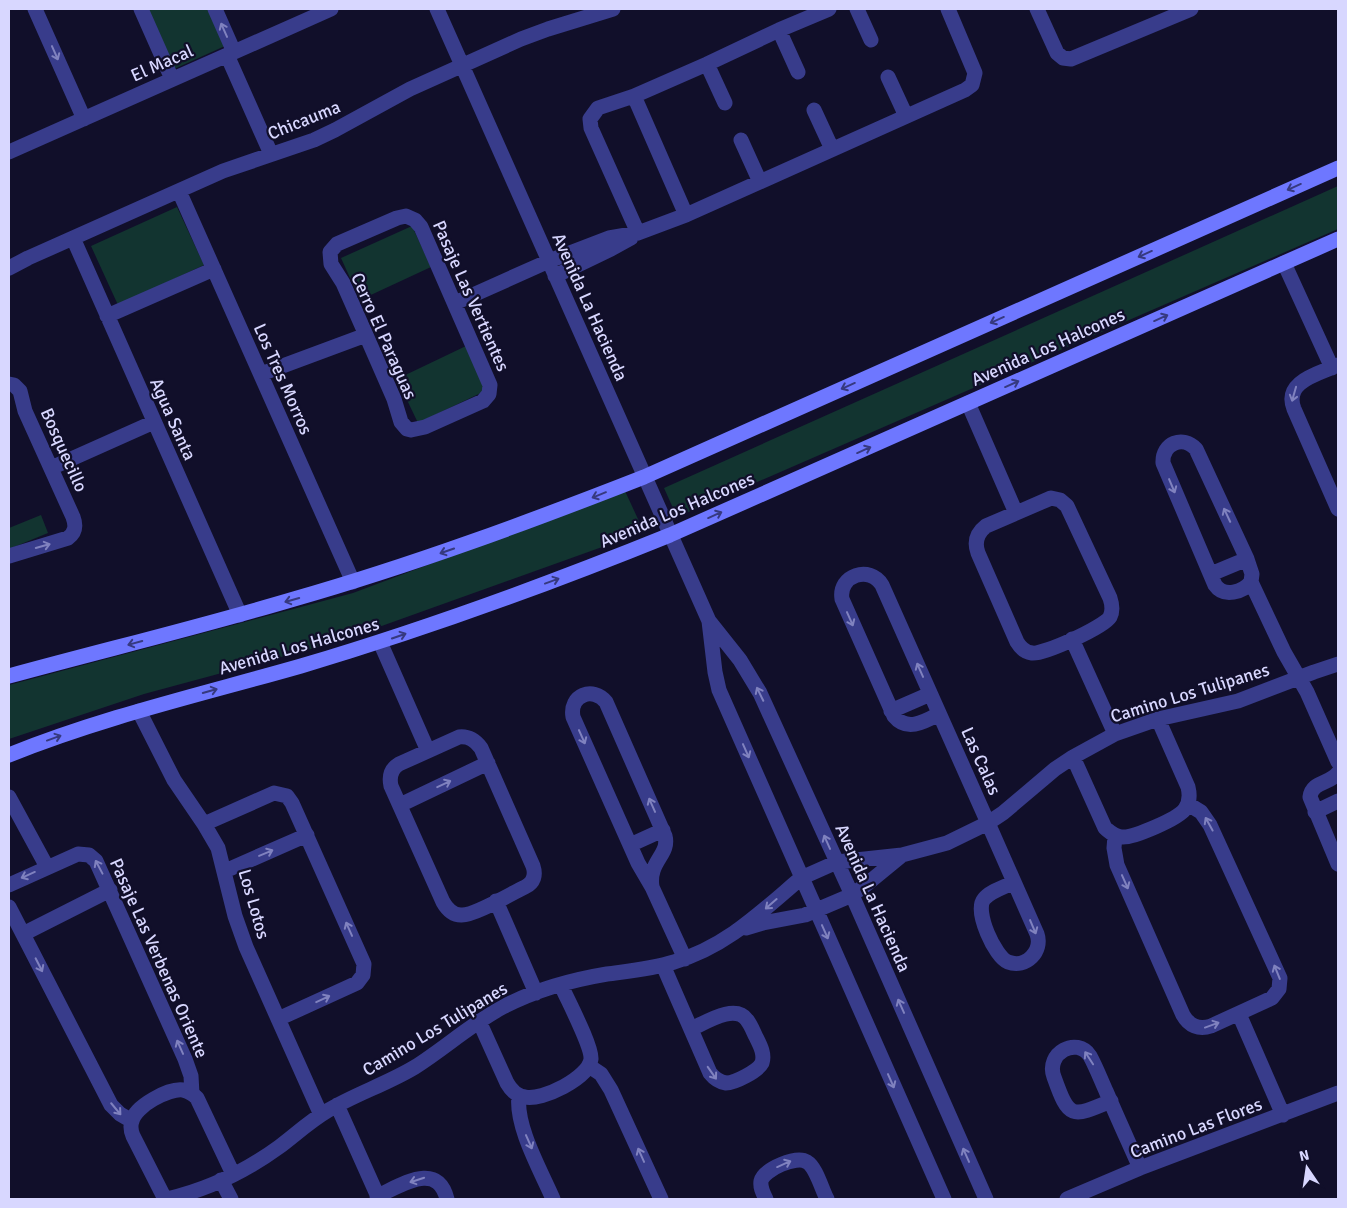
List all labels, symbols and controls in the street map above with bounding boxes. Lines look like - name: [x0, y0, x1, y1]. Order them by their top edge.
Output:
- one-way arrow: [219, 23, 229, 38]
- street label: El Macal: [127, 40, 197, 86]
- one-way arrow: [50, 45, 60, 60]
- street label: Chicauma: [264, 95, 344, 145]
- one-way arrow: [1287, 183, 1302, 193]
- street label: Pasaje Las Vertientes: [428, 217, 514, 375]
- street label: Avenida La Hacienda: [548, 230, 632, 384]
- one-way arrow: [1138, 249, 1153, 259]
- street label: Cerro El Paraguas: [346, 269, 422, 403]
- street label: Avenida Los Halcones: [968, 303, 1128, 391]
- one-way arrow: [1153, 312, 1168, 322]
- one-way arrow: [990, 315, 1005, 325]
- street label: Los Tres Morros: [249, 320, 317, 438]
- street label: Agua Santa: [145, 374, 201, 464]
- one-way arrow: [1004, 378, 1019, 388]
- one-way arrow: [841, 381, 856, 391]
- one-way arrow: [1289, 386, 1298, 402]
- street label: Bosquecillo: [36, 405, 92, 495]
- one-way arrow: [856, 444, 871, 454]
- street label: Avenida Los Halcones: [596, 467, 758, 553]
- one-way arrow: [1169, 478, 1178, 493]
- one-way arrow: [592, 490, 607, 500]
- one-way arrow: [1222, 508, 1231, 523]
- one-way arrow: [707, 510, 722, 520]
- one-way arrow: [35, 540, 51, 550]
- one-way arrow: [439, 546, 455, 556]
- one-way arrow: [544, 576, 560, 585]
- one-way arrow: [284, 596, 300, 605]
- one-way arrow: [846, 611, 856, 626]
- street label: Avenida Los Halcones: [216, 613, 382, 679]
- one-way arrow: [391, 630, 407, 640]
- one-way arrow: [128, 639, 144, 648]
- street label: Camino Los Tulipanes: [1108, 658, 1272, 728]
- one-way arrow: [914, 663, 924, 678]
- one-way arrow: [201, 686, 217, 695]
- one-way arrow: [755, 687, 764, 702]
- street label: Las Calas: [956, 723, 1006, 799]
- one-way arrow: [578, 729, 588, 744]
- one-way arrow: [46, 733, 61, 742]
- one-way arrow: [741, 743, 751, 758]
- one-way arrow: [436, 779, 451, 788]
- one-way arrow: [646, 798, 656, 813]
- one-way arrow: [1204, 817, 1214, 832]
- street label: Avenida La Hacienda: [831, 821, 915, 975]
- one-way arrow: [822, 835, 832, 850]
- one-way arrow: [258, 847, 273, 857]
- street label: Pasaje Las Verbenas Oriente: [105, 855, 213, 1061]
- one-way arrow: [94, 860, 103, 875]
- street label: Los Lotos: [234, 867, 274, 942]
- one-way arrow: [21, 871, 36, 881]
- one-way arrow: [1120, 874, 1130, 889]
- one-way arrow: [764, 898, 777, 910]
- one-way arrow: [1029, 919, 1039, 934]
- one-way arrow: [343, 922, 353, 937]
- one-way arrow: [821, 924, 831, 939]
- one-way arrow: [34, 958, 44, 973]
- one-way arrow: [1271, 965, 1281, 980]
- street label: Camino Los Tulipanes: [359, 977, 511, 1081]
- one-way arrow: [315, 994, 330, 1004]
- one-way arrow: [895, 999, 905, 1014]
- one-way arrow: [1204, 1020, 1219, 1029]
- one-way arrow: [175, 1040, 185, 1055]
- one-way arrow: [1084, 1051, 1094, 1065]
- one-way arrow: [707, 1066, 717, 1080]
- one-way arrow: [887, 1073, 897, 1088]
- street label: Camino Las Flores: [1127, 1093, 1265, 1163]
- one-way arrow: [110, 1102, 121, 1115]
- one-way arrow: [524, 1134, 534, 1149]
- north arrow: [1282, 1143, 1332, 1193]
- text: N: [1298, 1146, 1311, 1165]
- one-way arrow: [635, 1148, 645, 1163]
- one-way arrow: [961, 1148, 971, 1163]
- one-way arrow: [776, 1159, 791, 1169]
- one-way arrow: [409, 1176, 425, 1185]

